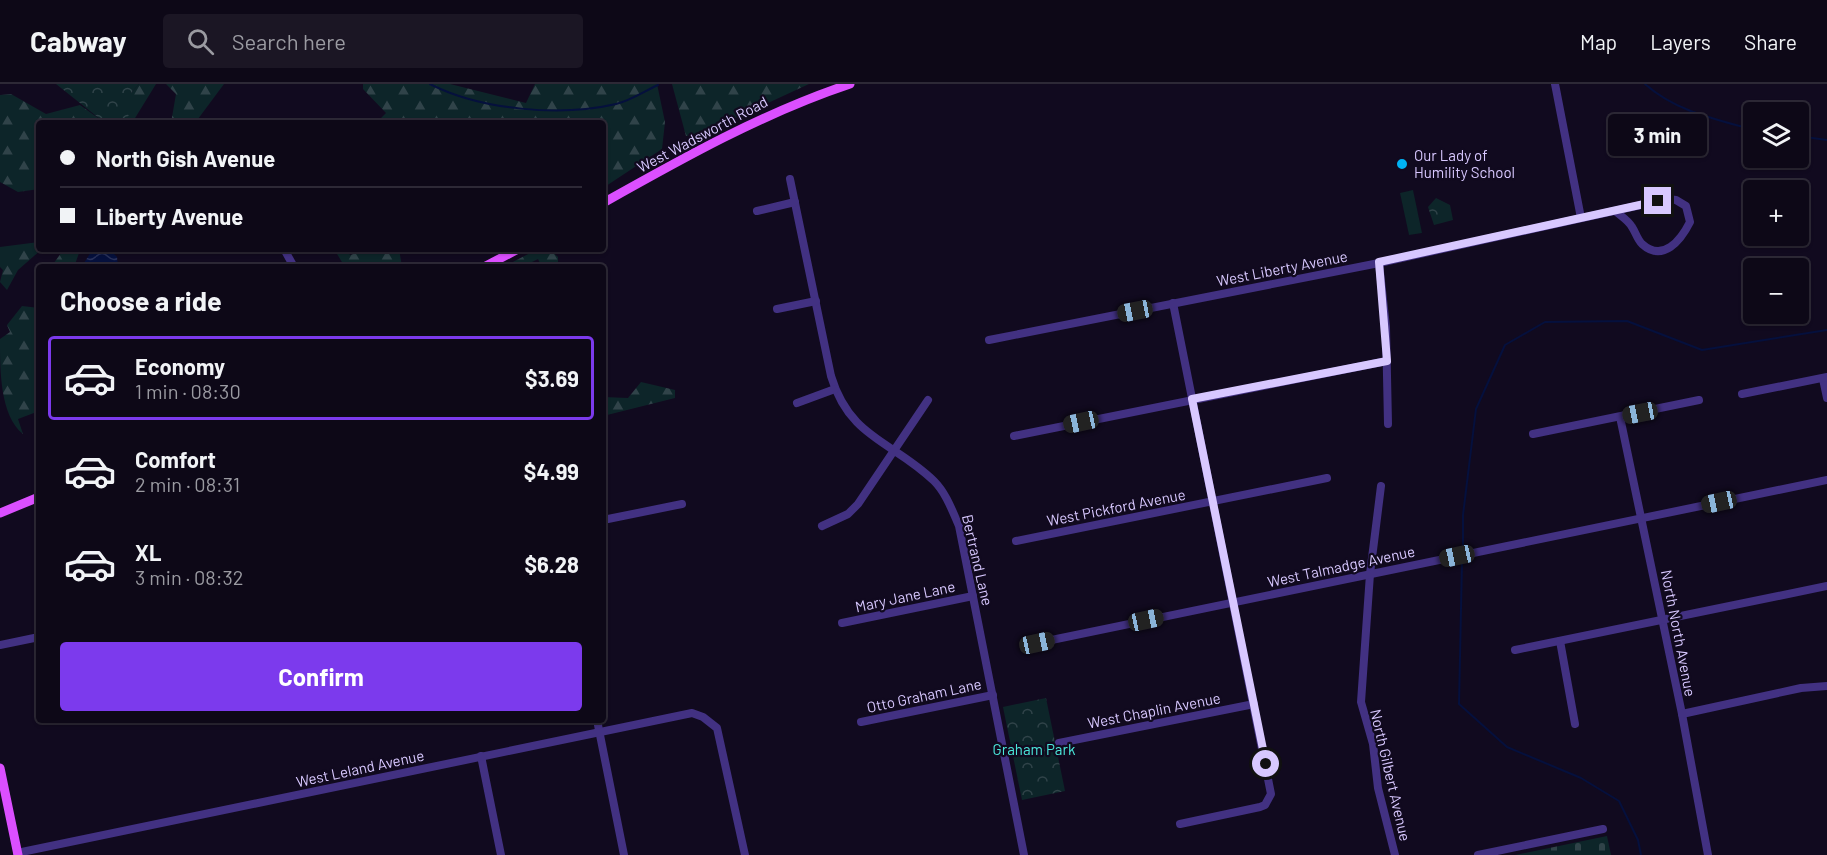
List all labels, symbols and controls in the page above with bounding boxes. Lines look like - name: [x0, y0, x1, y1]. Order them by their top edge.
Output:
- search box: [163, 14, 583, 68]
- text: Cabway: [30, 24, 127, 58]
- icon: search: [184, 25, 217, 58]
- text: Search here: [232, 28, 346, 54]
- text: Map: [1580, 29, 1617, 54]
- text: Layers: [1650, 29, 1711, 54]
- text: Share: [1744, 29, 1797, 54]
- street label: West Wadsworth Road: [634, 92, 770, 176]
- map controls: [1743, 102, 1809, 324]
- button: layers: [1743, 102, 1809, 168]
- callout: 3 min: [1608, 114, 1708, 156]
- text: 3 min: [1634, 123, 1681, 147]
- text: North Gish Avenue: [96, 145, 275, 171]
- place label: Our Lady of Humility School: [1414, 146, 1515, 181]
- marker: Our Lady of Humility School: [1395, 157, 1409, 171]
- button: +: [1743, 180, 1809, 246]
- route end: [1644, 187, 1671, 214]
- text: Liberty Avenue: [96, 203, 243, 229]
- street label: West Liberty Avenue: [1215, 246, 1349, 290]
- button: −: [1743, 258, 1809, 324]
- text: Choose a ride: [60, 284, 222, 316]
- car: [1116, 299, 1154, 323]
- icon: car: [63, 351, 117, 405]
- text: Economy: [135, 353, 225, 379]
- text: $3.69: [525, 365, 579, 391]
- text: 1 min · 08:30: [135, 379, 241, 403]
- car: [1621, 401, 1659, 425]
- car: [1062, 409, 1100, 435]
- icon: car: [63, 444, 117, 498]
- text: Comfort: [135, 446, 216, 472]
- text: $4.99: [524, 458, 579, 484]
- text: 2 min · 08:31: [135, 472, 240, 496]
- street label: West Pickford Avenue: [1045, 485, 1187, 529]
- car: [1700, 489, 1738, 515]
- street label: Bertrand Lane: [959, 513, 997, 607]
- icon: car: [63, 537, 117, 591]
- text: XL: [135, 539, 161, 565]
- street label: West Talmadge Avenue: [1266, 542, 1416, 590]
- car: [1438, 543, 1476, 569]
- text: $6.28: [524, 551, 579, 577]
- text: 3 min · 08:32: [135, 565, 243, 589]
- street label: North North Avenue: [1658, 568, 1700, 698]
- street label: Mary Jane Lane: [853, 577, 957, 615]
- car: [1127, 607, 1165, 633]
- car: [1018, 630, 1056, 656]
- button: Confirm: [60, 642, 582, 711]
- street label: Otto Graham Lane: [865, 674, 983, 716]
- street label: West Chaplin Avenue: [1086, 688, 1222, 732]
- street label: North Gilbert Avenue: [1367, 707, 1415, 843]
- park label: Graham Park: [993, 740, 1076, 758]
- street label: West Leland Avenue: [294, 746, 426, 790]
- route start: [1252, 750, 1279, 777]

